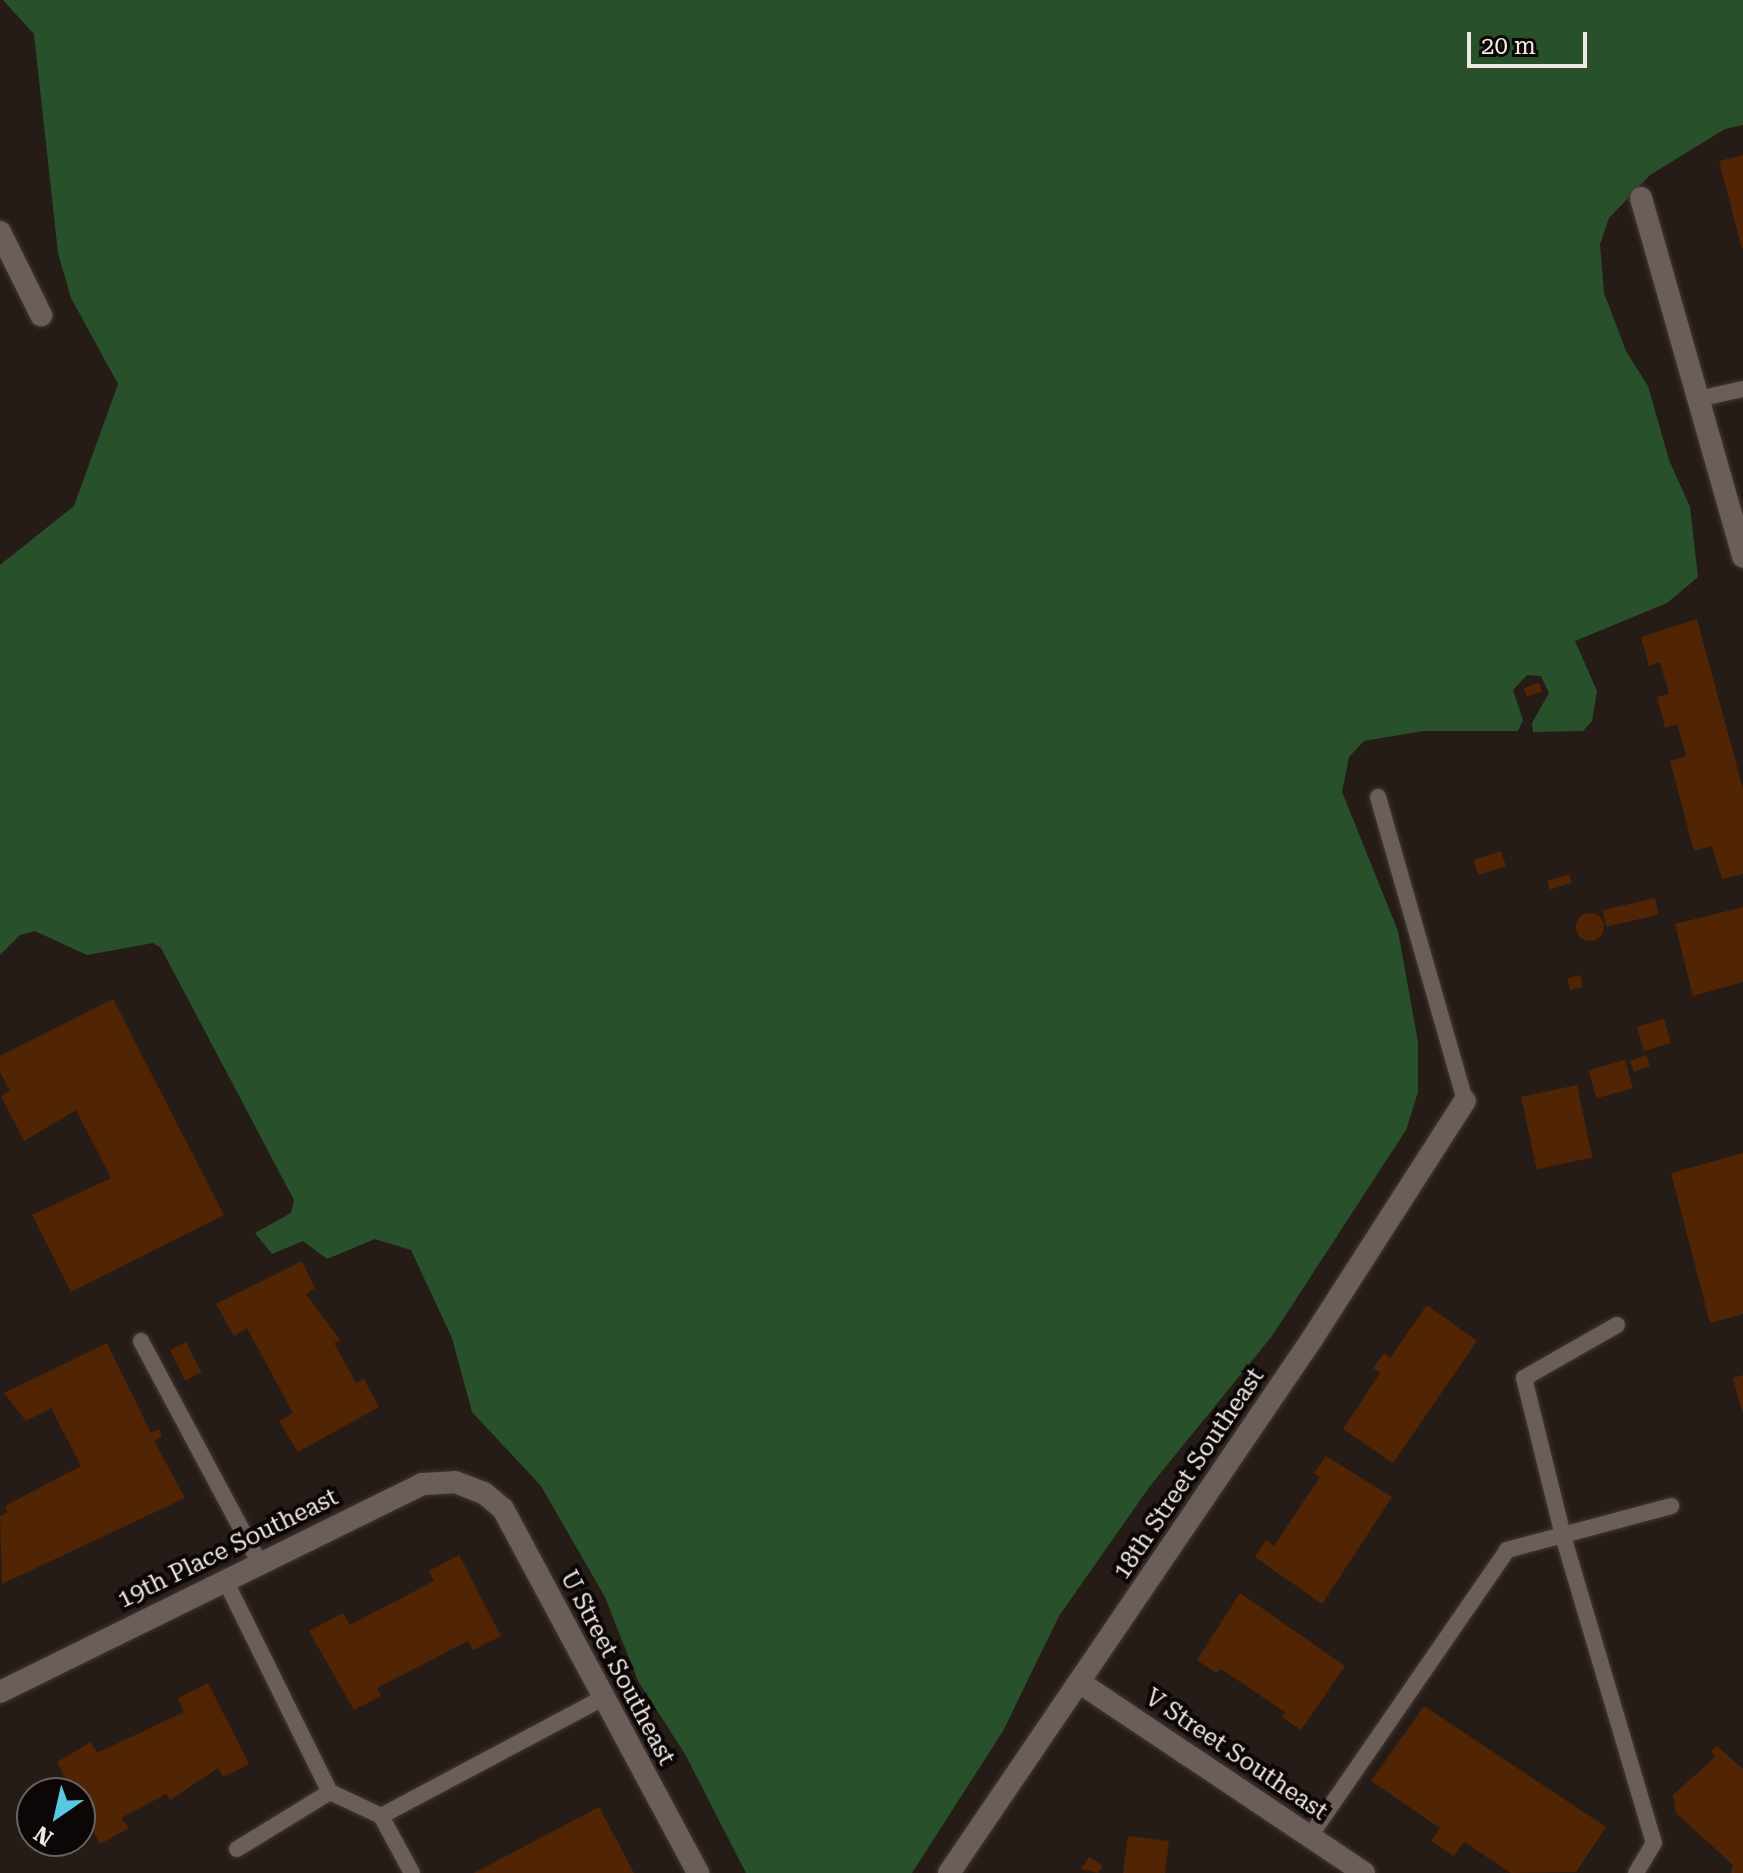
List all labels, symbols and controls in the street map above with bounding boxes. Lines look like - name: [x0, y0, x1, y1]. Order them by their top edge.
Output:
- scale bar: [1471, 16, 1591, 66]
- text: 20 m: [1481, 32, 1536, 60]
- street label: 18th Street Southeast: [1108, 1363, 1270, 1585]
- street label: 19th Place Southeast: [113, 1483, 343, 1615]
- street label: U Street Southeast: [554, 1566, 680, 1770]
- street label: V Street Southeast: [1139, 1683, 1333, 1827]
- north arrow: [16, 1777, 96, 1857]
- text: N: [29, 1821, 57, 1851]

